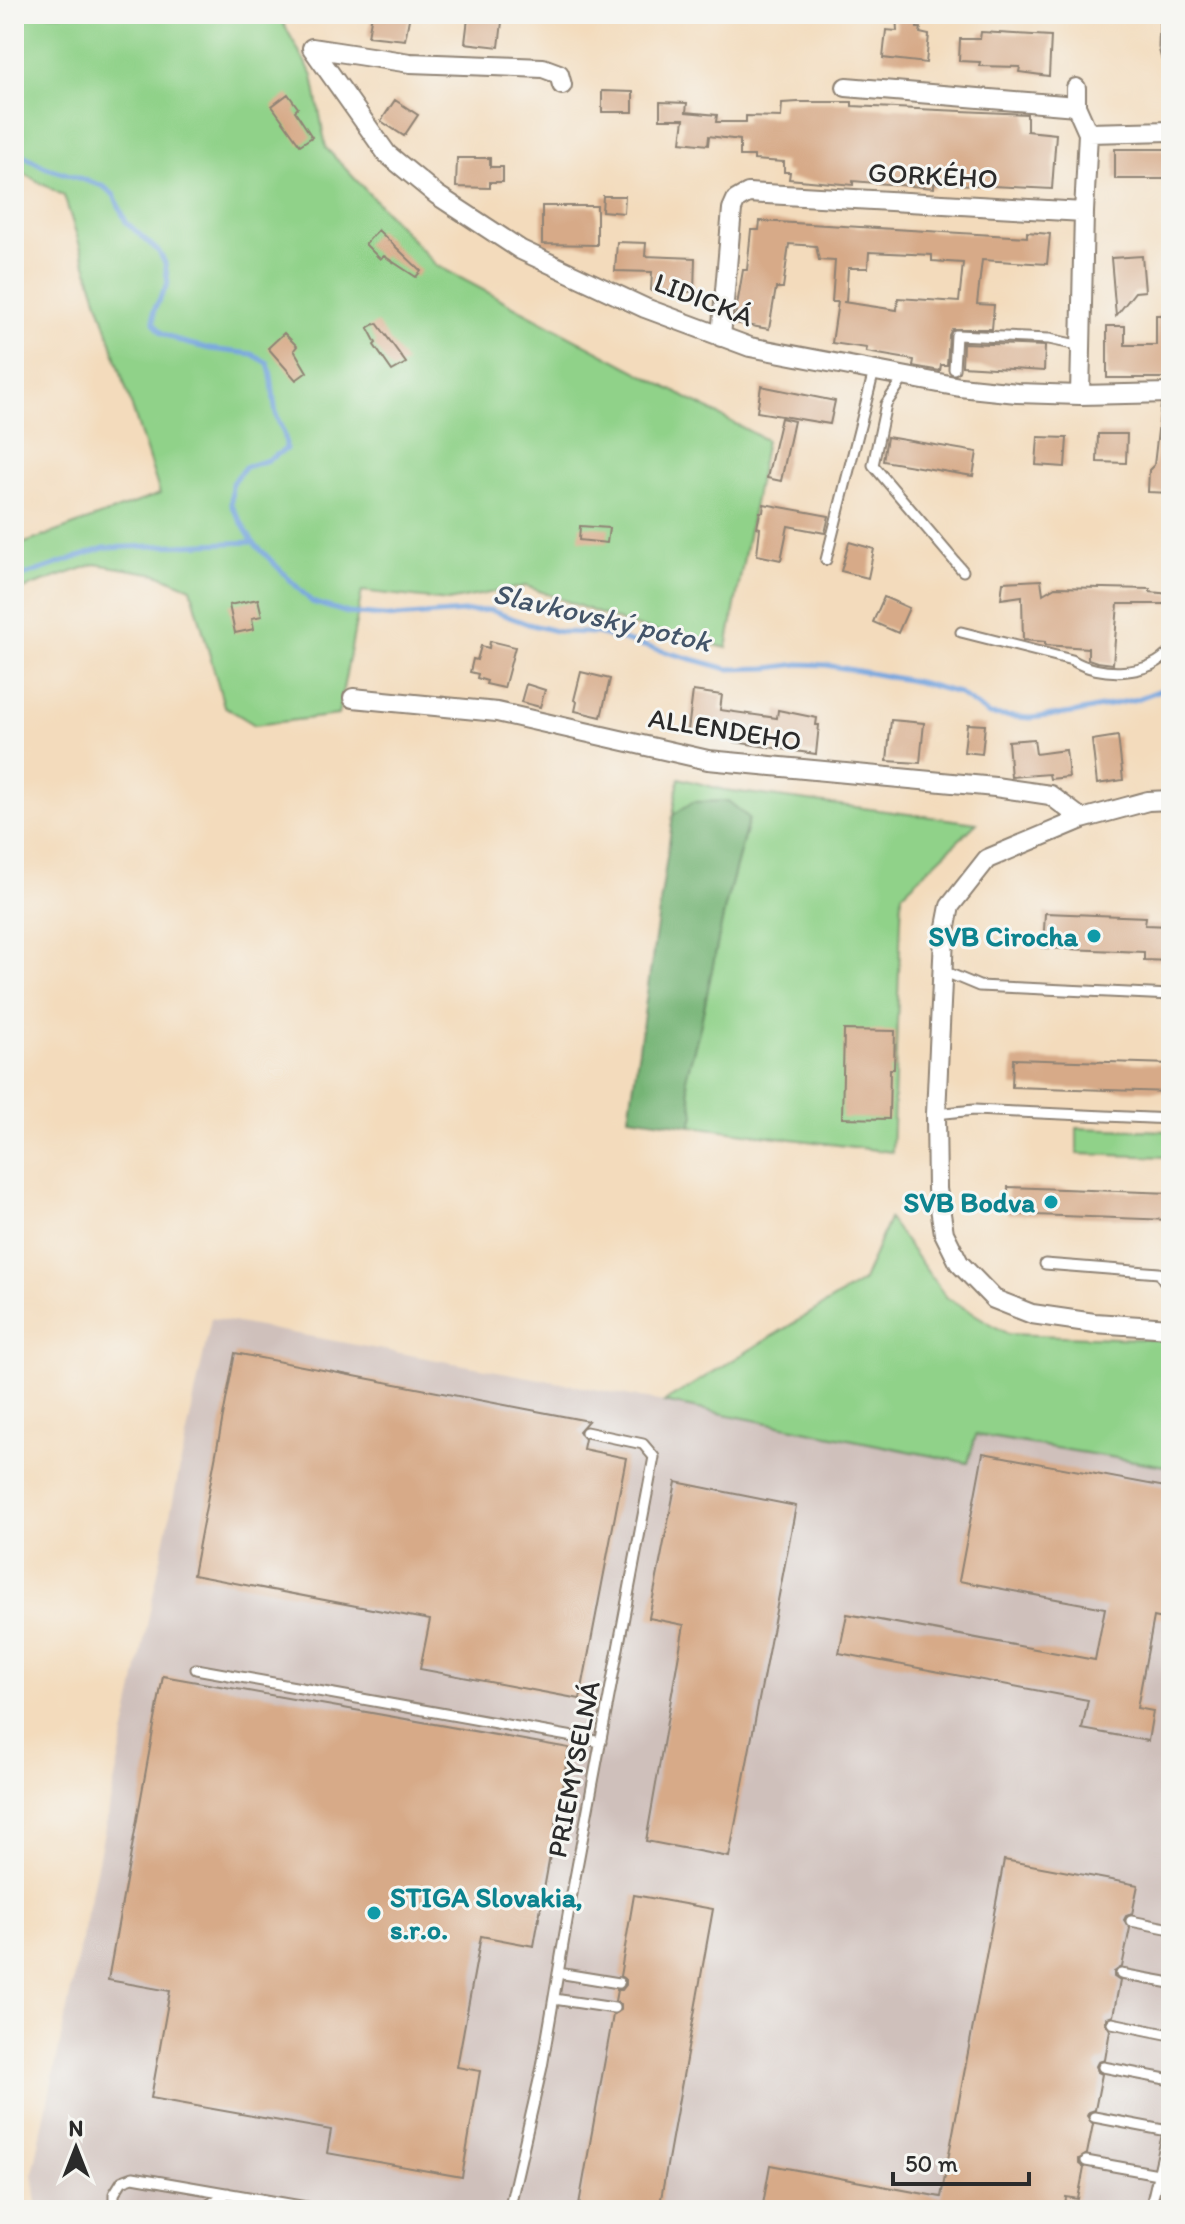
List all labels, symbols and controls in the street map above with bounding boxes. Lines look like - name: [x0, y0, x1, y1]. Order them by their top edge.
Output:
- street label: GORKÉHO: [867, 155, 999, 195]
- street label: LIDICKÁ: [650, 265, 758, 333]
- water label: Slavkovský potok: [489, 574, 716, 660]
- street label: ALLENDEHO: [646, 700, 804, 758]
- place label: SVB Cirocha: [928, 919, 1078, 953]
- marker: SVB Cirocha: [1085, 927, 1103, 945]
- place label: SVB Bodva: [904, 1185, 1035, 1219]
- marker: SVB Bodva: [1042, 1193, 1060, 1211]
- street label: PRIEMYSELNÁ: [539, 1678, 607, 1860]
- place label: STIGA Slovakia, s.r.o.: [390, 1880, 583, 1946]
- marker: STIGA Slovakia, s.r.o.: [365, 1904, 383, 1922]
- north arrow: [36, 2108, 116, 2188]
- text: N: [69, 2115, 83, 2142]
- scale bar: [893, 2136, 1029, 2186]
- text: 50 m: [905, 2149, 958, 2178]

